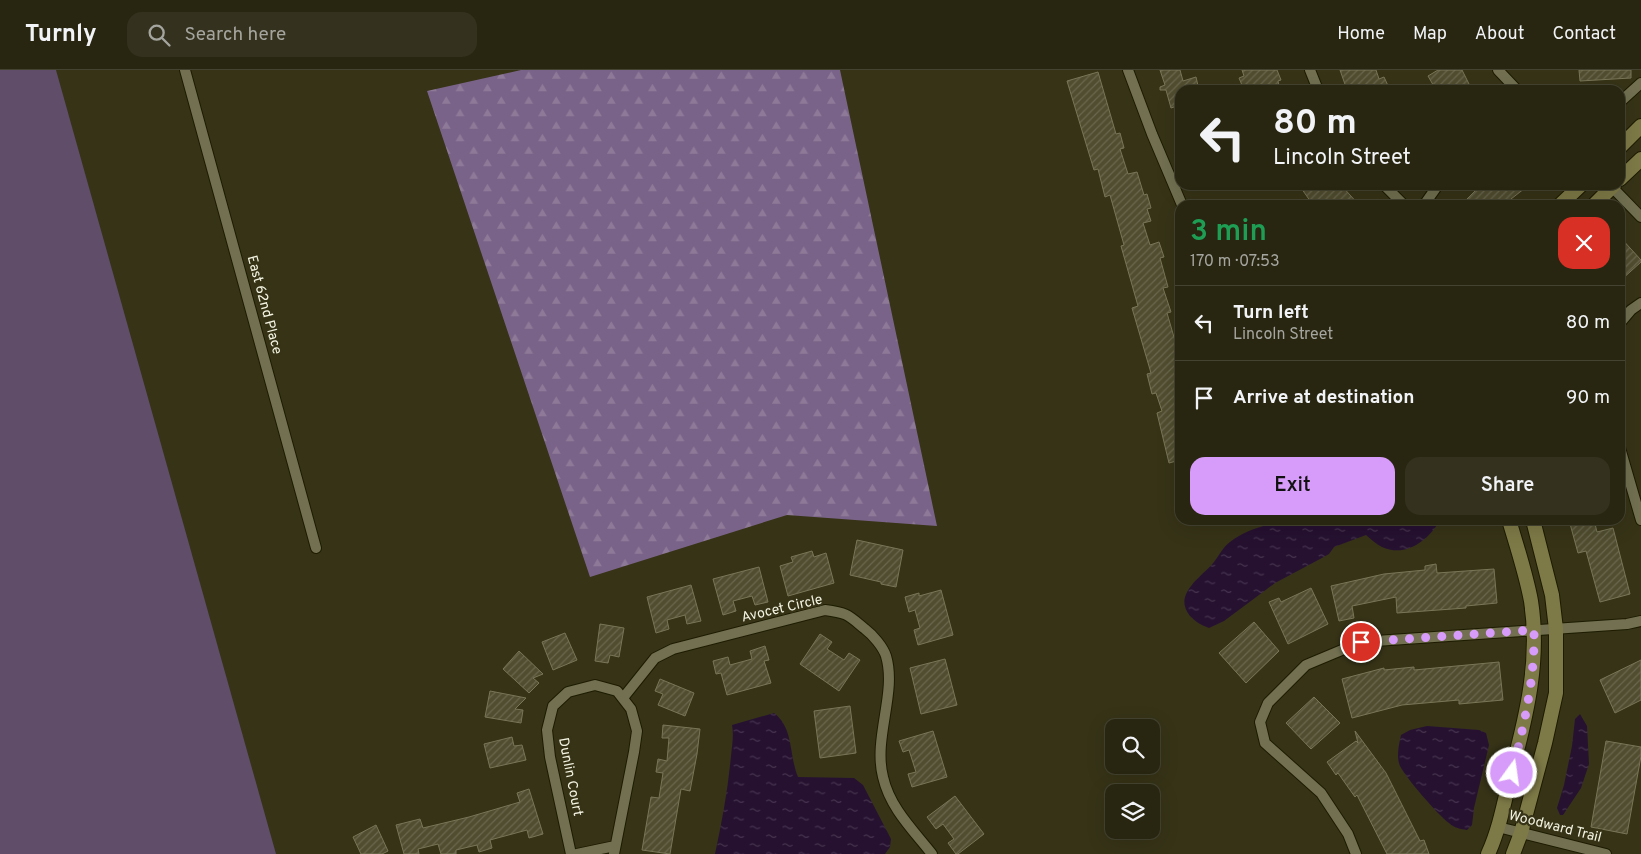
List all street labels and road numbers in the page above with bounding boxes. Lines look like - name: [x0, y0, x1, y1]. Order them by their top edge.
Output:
- street label: East 62nd Place: [243, 254, 285, 356]
- street label: Avocet Circle: [740, 591, 824, 627]
- street label: Dunlin Court: [554, 736, 586, 818]
- street label: Woodward Trail: [1507, 807, 1603, 847]

